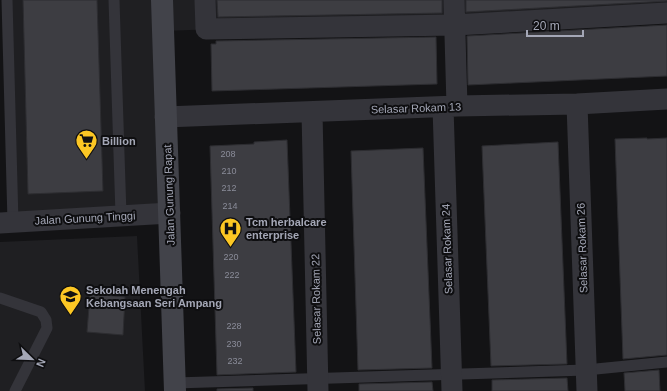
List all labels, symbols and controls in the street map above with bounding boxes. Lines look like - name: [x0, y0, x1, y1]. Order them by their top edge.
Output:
- scale bar: [527, 12, 583, 38]
- text: 20 m: [533, 19, 560, 33]
- street label: Selasar Rokam 13: [371, 100, 461, 116]
- supermarket icon: Billion: [73, 128, 99, 161]
- place label: Billion: [102, 135, 136, 147]
- street label: Jalan Gunung Rapat: [161, 144, 177, 246]
- house number: 208: [220, 149, 236, 159]
- house number: 210: [221, 166, 237, 176]
- house number: 212: [221, 183, 237, 193]
- house number: 214: [222, 201, 238, 211]
- street label: Selasar Rokam 26: [574, 203, 590, 293]
- street label: Selasar Rokam 24: [439, 204, 455, 294]
- street label: Jalan Gunung Tinggi: [34, 209, 136, 227]
- hospital icon: Tcm herbalcare enterprise: [218, 215, 244, 248]
- place label: Tcm herbalcare enterprise: [246, 216, 327, 241]
- house number: 220: [223, 252, 239, 262]
- street label: Selasar Rokam 22: [309, 254, 323, 344]
- house number: 222: [224, 270, 240, 280]
- school or university icon: Sekolah Menengah Kebangsaan Seri Ampang: [58, 283, 84, 316]
- place label: Sekolah Menengah Kebangsaan Seri Ampang: [86, 284, 222, 309]
- house number: 228: [226, 321, 242, 331]
- north arrow: [12, 339, 52, 379]
- house number: 230: [226, 339, 242, 349]
- house number: 232: [227, 356, 243, 366]
- text: N: [34, 357, 48, 369]

